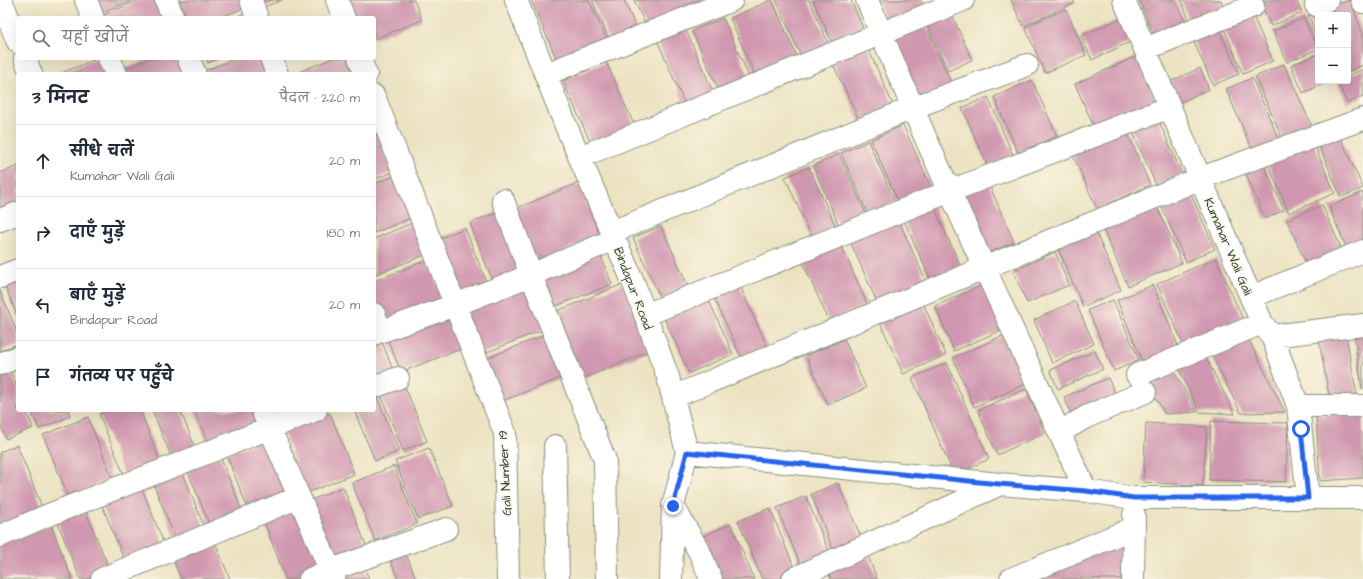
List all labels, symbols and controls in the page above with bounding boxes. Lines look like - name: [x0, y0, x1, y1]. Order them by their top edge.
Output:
- map controls: [1315, 12, 1351, 84]
- button: +: [1315, 12, 1351, 48]
- search box: [16, 16, 376, 60]
- icon: search: [30, 27, 52, 49]
- text: यहाँ खोजें: [62, 27, 129, 48]
- button: −: [1315, 48, 1351, 84]
- text: 3 मिनट: [32, 86, 89, 110]
- text: पैदल · 220 m: [279, 89, 360, 107]
- text: सीधे चलें: [70, 141, 134, 162]
- icon: ahead: [32, 150, 54, 172]
- text: 20 m: [329, 152, 360, 170]
- text: Kumahar Wali Gali: [70, 167, 174, 185]
- street label: Kumahar Wali Gali: [1199, 195, 1257, 298]
- icon: right: [32, 222, 54, 244]
- text: दाएँ मुड़ें: [70, 222, 124, 243]
- text: 180 m: [326, 224, 360, 242]
- street label: Bindapur Road: [609, 244, 657, 333]
- text: बाएँ मुड़ें: [70, 285, 125, 306]
- icon: left: [32, 294, 54, 316]
- text: 20 m: [329, 296, 360, 314]
- text: Bindapur Road: [70, 311, 157, 329]
- icon: arrive: [32, 366, 54, 388]
- text: गंतव्य पर पहुँचे: [70, 366, 173, 387]
- route start: [1292, 420, 1310, 438]
- street label: Gali Number 19: [494, 430, 516, 516]
- route end: [664, 497, 682, 515]

